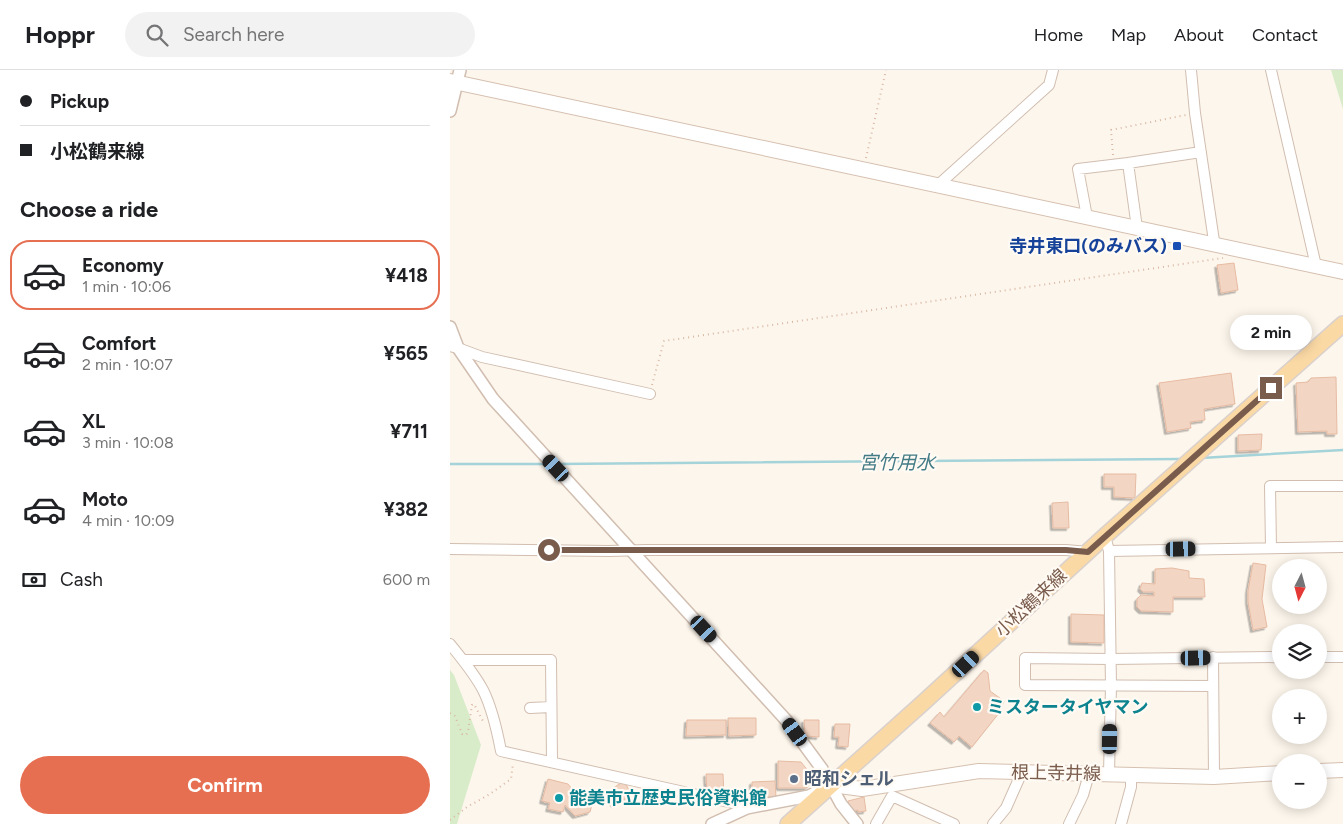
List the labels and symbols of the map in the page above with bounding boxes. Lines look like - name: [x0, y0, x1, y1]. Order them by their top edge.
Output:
- place label: 寺井東口(のみバス): [1009, 235, 1167, 257]
- marker: 寺井東口(のみバス): [1171, 240, 1183, 252]
- callout: 2 min: [1230, 316, 1312, 350]
- route end: [1260, 377, 1282, 399]
- water label: 宮竹用水: [859, 451, 937, 474]
- car: [540, 452, 571, 484]
- route start: [538, 539, 560, 561]
- car: [1165, 541, 1196, 557]
- north arrow: [1272, 559, 1328, 614]
- street label: 小松鶴来線: [991, 564, 1071, 642]
- car: [688, 613, 719, 645]
- car: [949, 648, 982, 680]
- car: [1180, 650, 1211, 666]
- place label: ミスタータイヤマン: [987, 696, 1148, 718]
- marker: ミスタータイヤマン: [971, 701, 983, 713]
- car: [780, 715, 809, 749]
- car: [1102, 724, 1117, 754]
- street label: 根上寺井線: [1011, 761, 1101, 785]
- place label: 昭和シェル: [804, 768, 894, 790]
- marker: 昭和シェル: [788, 773, 800, 785]
- place label: 能美市立歴史民俗資料館: [569, 787, 767, 809]
- marker: 能美市立歴史民俗資料館: [553, 792, 565, 804]

